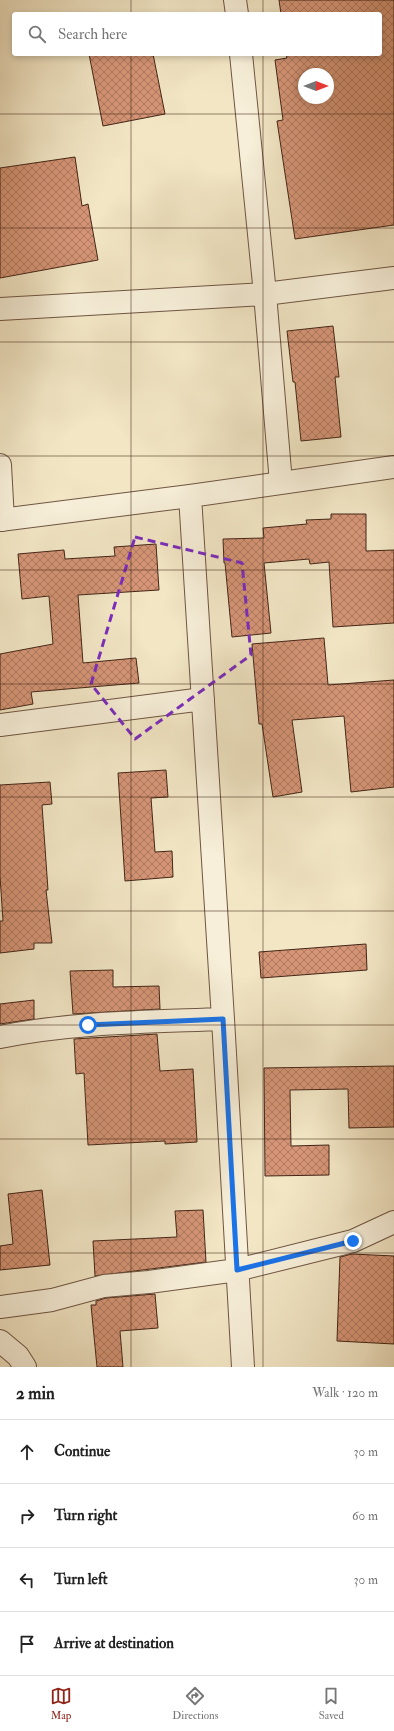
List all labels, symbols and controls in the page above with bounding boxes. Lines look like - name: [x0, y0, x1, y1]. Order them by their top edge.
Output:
- search box: [12, 12, 382, 56]
- icon: search: [26, 23, 48, 45]
- text: Search here: [58, 25, 127, 44]
- north arrow: [298, 68, 334, 104]
- route start: [79, 1016, 97, 1034]
- route end: [344, 1232, 362, 1250]
- text: 2 min: [16, 1383, 55, 1404]
- text: Walk · 120 m: [312, 1385, 378, 1401]
- icon: ahead: [16, 1441, 38, 1463]
- text: Continue: [54, 1442, 110, 1461]
- text: 30 m: [354, 1444, 378, 1460]
- icon: right: [16, 1505, 38, 1527]
- text: Turn right: [54, 1506, 117, 1525]
- text: 60 m: [352, 1508, 378, 1524]
- icon: left: [16, 1569, 38, 1591]
- text: Turn left: [54, 1570, 108, 1589]
- text: 30 m: [354, 1572, 378, 1588]
- icon: arrive: [16, 1633, 38, 1655]
- text: Arrive at destination: [54, 1634, 174, 1653]
- tab: Map: [50, 1685, 72, 1722]
- tab: Directions: [172, 1685, 219, 1722]
- tab: Saved: [319, 1685, 344, 1722]

